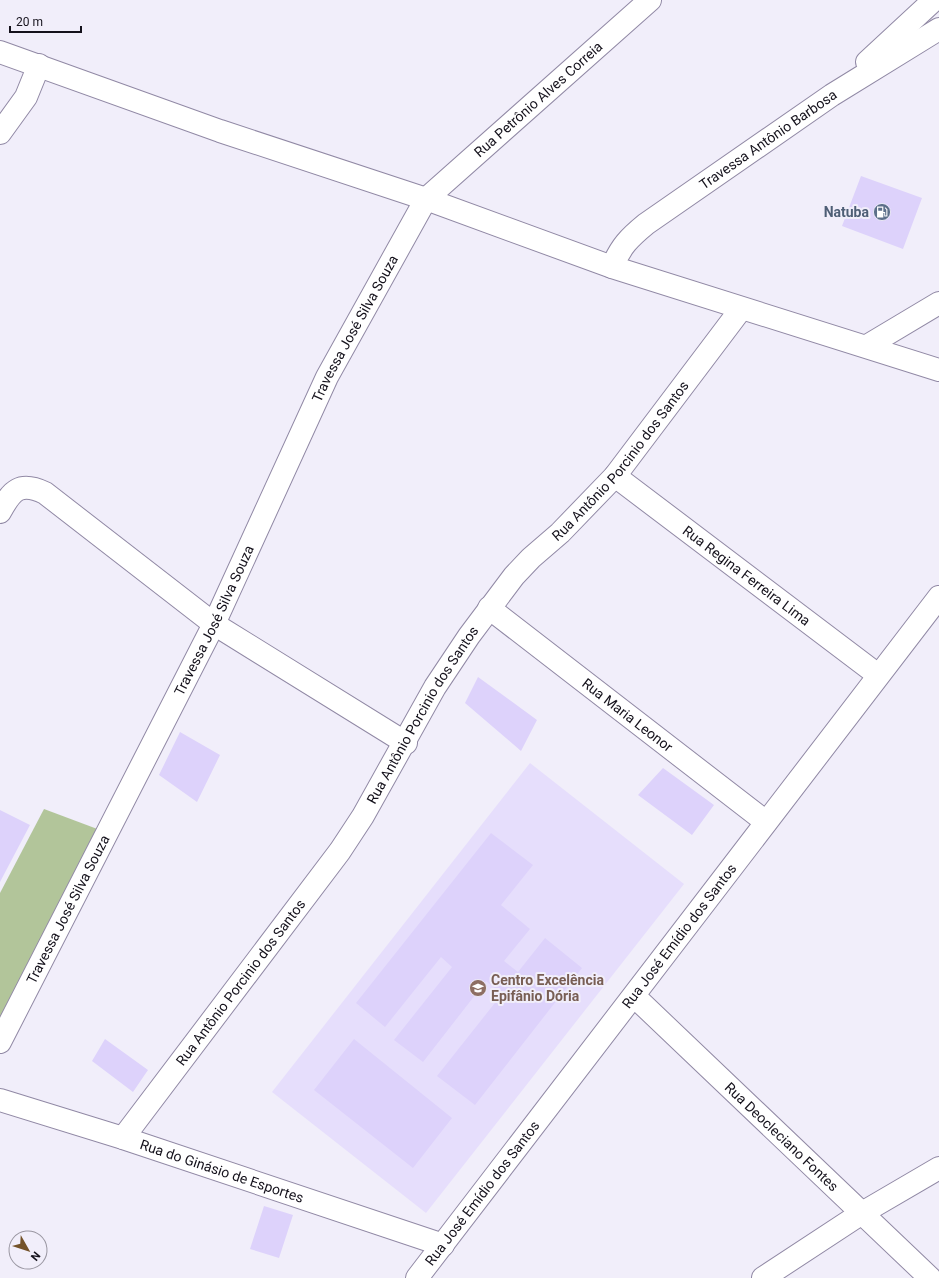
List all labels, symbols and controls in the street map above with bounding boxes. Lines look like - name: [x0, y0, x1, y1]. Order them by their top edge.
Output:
- scale bar: [10, 8, 81, 34]
- text: 20 m: [16, 15, 43, 29]
- street label: Rua Petrônio Alves Correia: [471, 38, 606, 160]
- street label: Travessa Antônio Barbosa: [696, 86, 840, 192]
- fuel station icon: Natuba: [872, 202, 892, 222]
- place label: Natuba: [824, 204, 869, 220]
- street label: Travessa José Silva Souza: [309, 252, 401, 405]
- street label: Rua Antônio Porcinio dos Santos: [549, 378, 692, 544]
- street label: Rua Regina Ferreira Lima: [680, 522, 813, 629]
- street label: Travessa José Silva Souza: [171, 543, 257, 698]
- street label: Rua Antônio Porcinio dos Santos: [363, 623, 482, 807]
- street label: Rua Maria Leonor: [579, 675, 676, 755]
- street label: Travessa José Silva Souza: [23, 832, 113, 986]
- street label: Rua José Emídio dos Santos: [619, 861, 740, 1011]
- street label: Rua Antônio Porcinio dos Santos: [173, 896, 309, 1069]
- place label: Centro Excelência Epifânio Dória: [491, 972, 604, 1004]
- school or university icon: Centro Excelência Epifânio Dória: [468, 978, 488, 998]
- street label: Rua Deocleciano Fontes: [722, 1079, 842, 1194]
- street label: Rua José Emídio dos Santos: [422, 1118, 543, 1269]
- street label: Rua do Ginásio de Esportes: [138, 1136, 306, 1206]
- north arrow: [8, 1230, 48, 1270]
- text: N: [28, 1249, 43, 1263]

